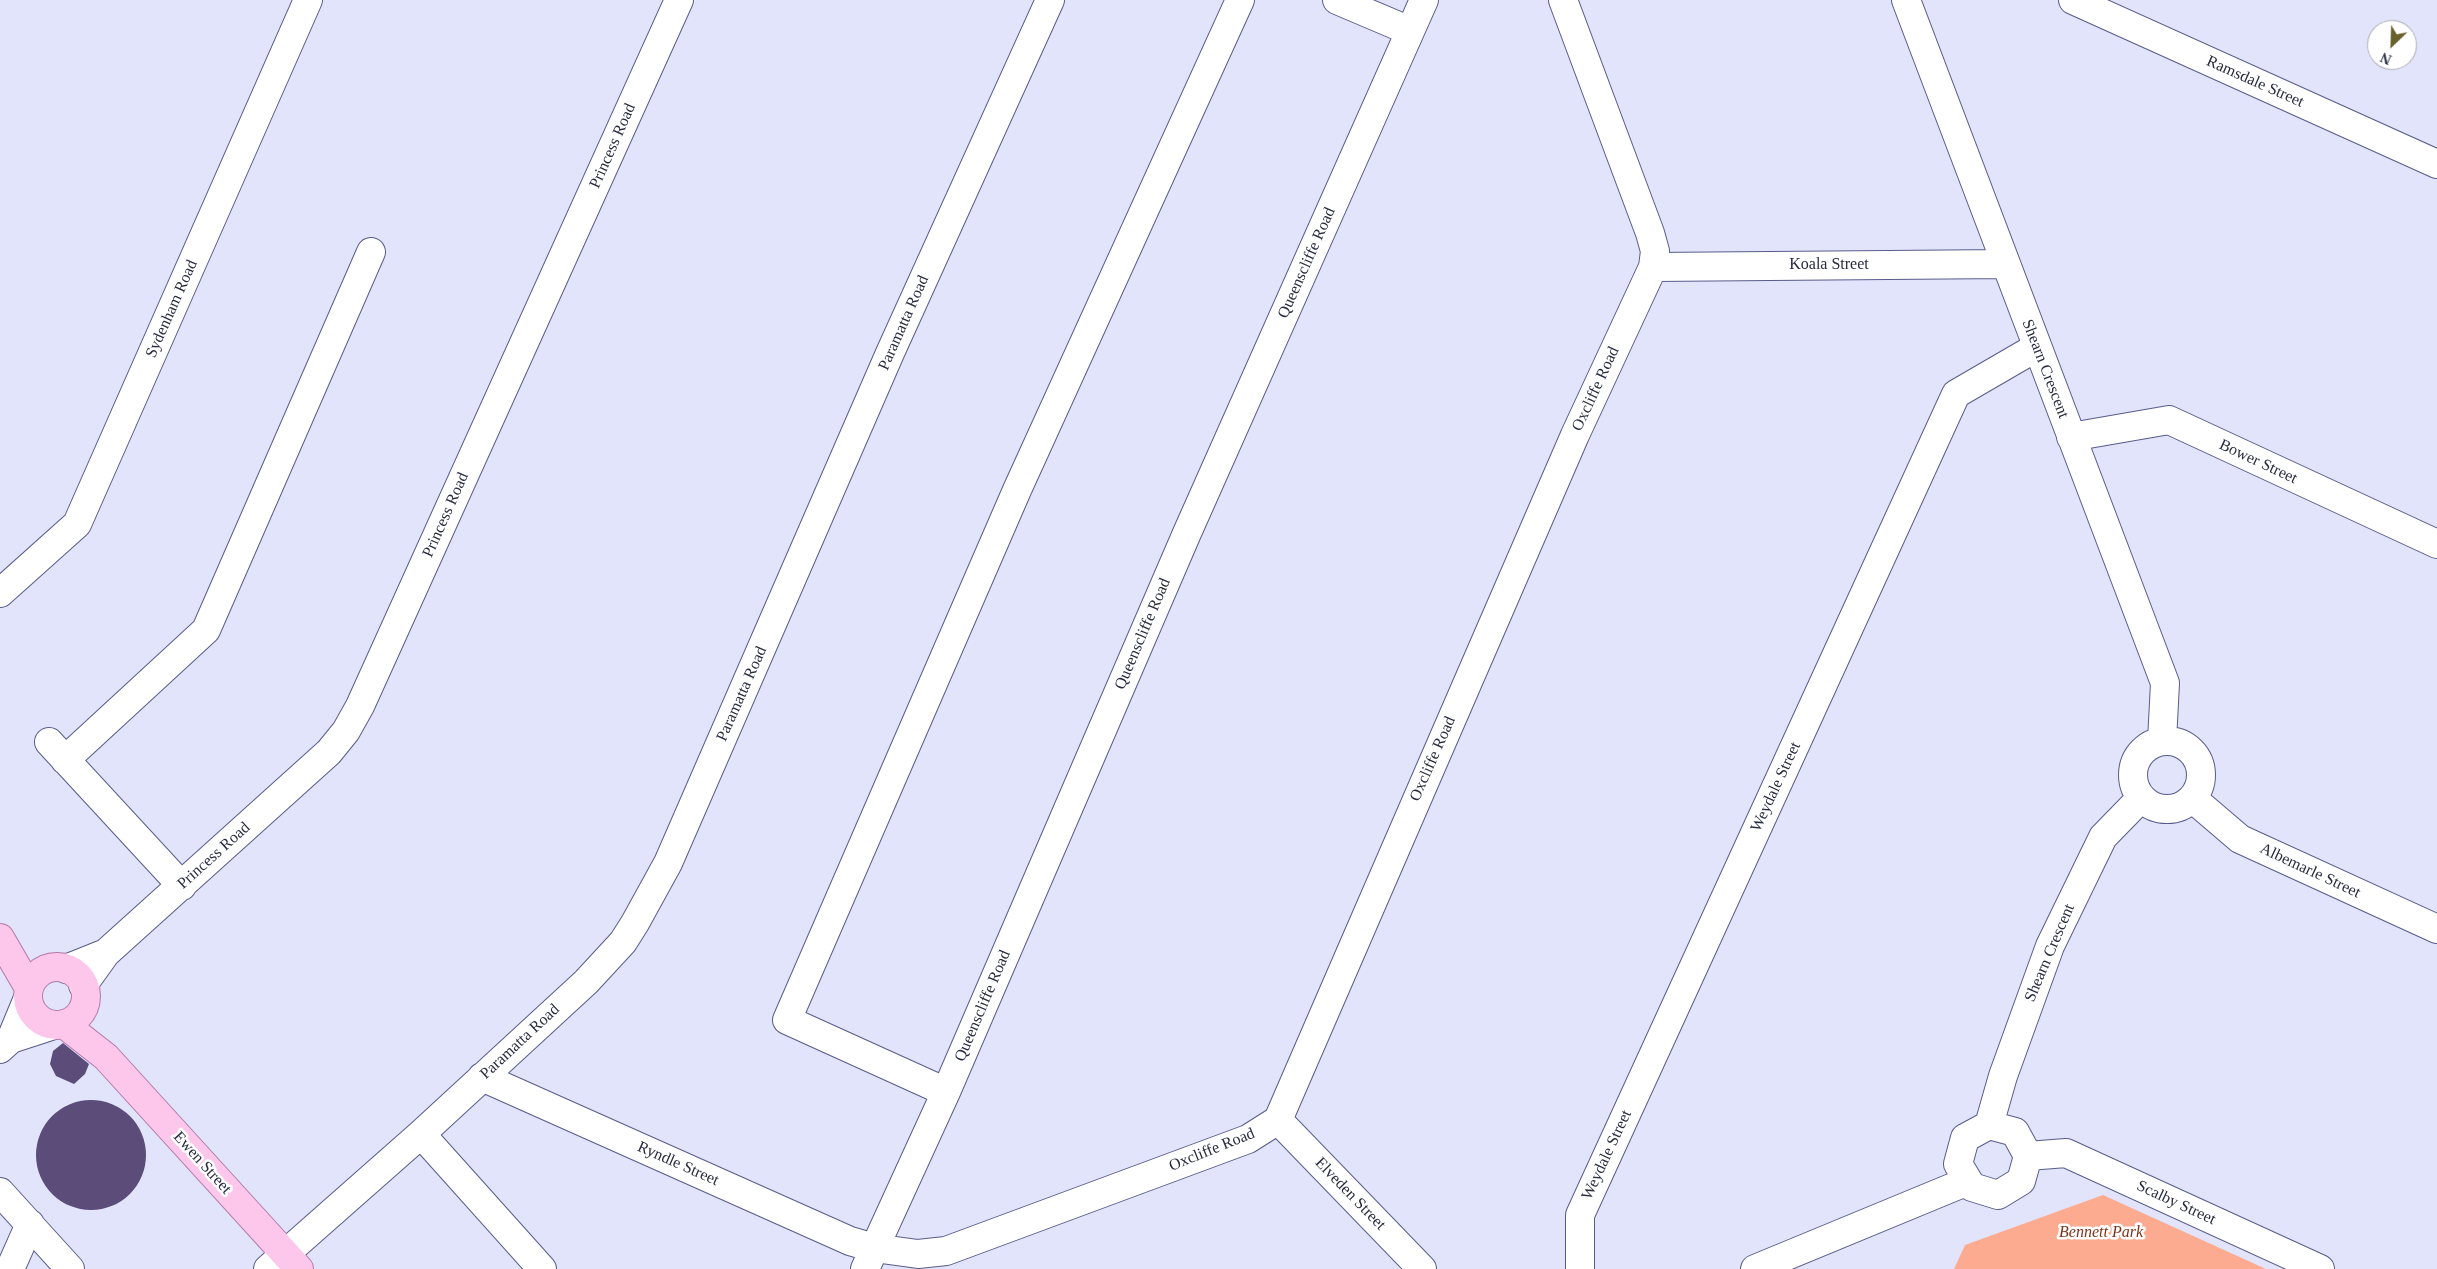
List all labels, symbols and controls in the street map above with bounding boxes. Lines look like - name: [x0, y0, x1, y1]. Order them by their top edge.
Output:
- north arrow: [2367, 20, 2417, 70]
- text: N: [2378, 49, 2394, 67]
- street label: Ramsdale Street: [2203, 52, 2307, 112]
- street label: Princess Road: [586, 100, 640, 192]
- street label: Queenscliffe Road: [1274, 205, 1340, 321]
- street label: Koala Street: [1789, 255, 1869, 275]
- street label: Sydenham Road: [142, 257, 202, 361]
- street label: Paramatta Road: [875, 273, 933, 373]
- street label: Shearn Crescent: [2017, 317, 2073, 421]
- street label: Oxcliffe Road: [1568, 344, 1624, 434]
- street label: Bower Street: [2216, 436, 2300, 488]
- street label: Princess Road: [419, 469, 473, 561]
- street label: Queenscliffe Road: [1111, 575, 1175, 693]
- street label: Paramatta Road: [713, 644, 771, 744]
- street label: Oxcliffe Road: [1406, 714, 1460, 804]
- street label: Weydale Street: [1747, 739, 1805, 835]
- street label: Princess Road: [174, 818, 254, 894]
- street label: Albemarle Street: [2257, 839, 2363, 903]
- street label: Shearn Crescent: [2021, 901, 2079, 1005]
- street label: Queenscliffe Road: [951, 947, 1015, 1065]
- street label: Paramatta Road: [476, 1000, 564, 1084]
- street label: Weydale Street: [1578, 1107, 1636, 1203]
- street label: Oxcliffe Road: [1166, 1124, 1258, 1176]
- street label: Ewen Street: [169, 1128, 235, 1198]
- street label: Ryndle Street: [634, 1138, 722, 1190]
- street label: Elveden Street: [1311, 1154, 1389, 1234]
- street label: Scalby Street: [2133, 1176, 2219, 1230]
- park label: Bennett Park: [2059, 1223, 2143, 1243]

